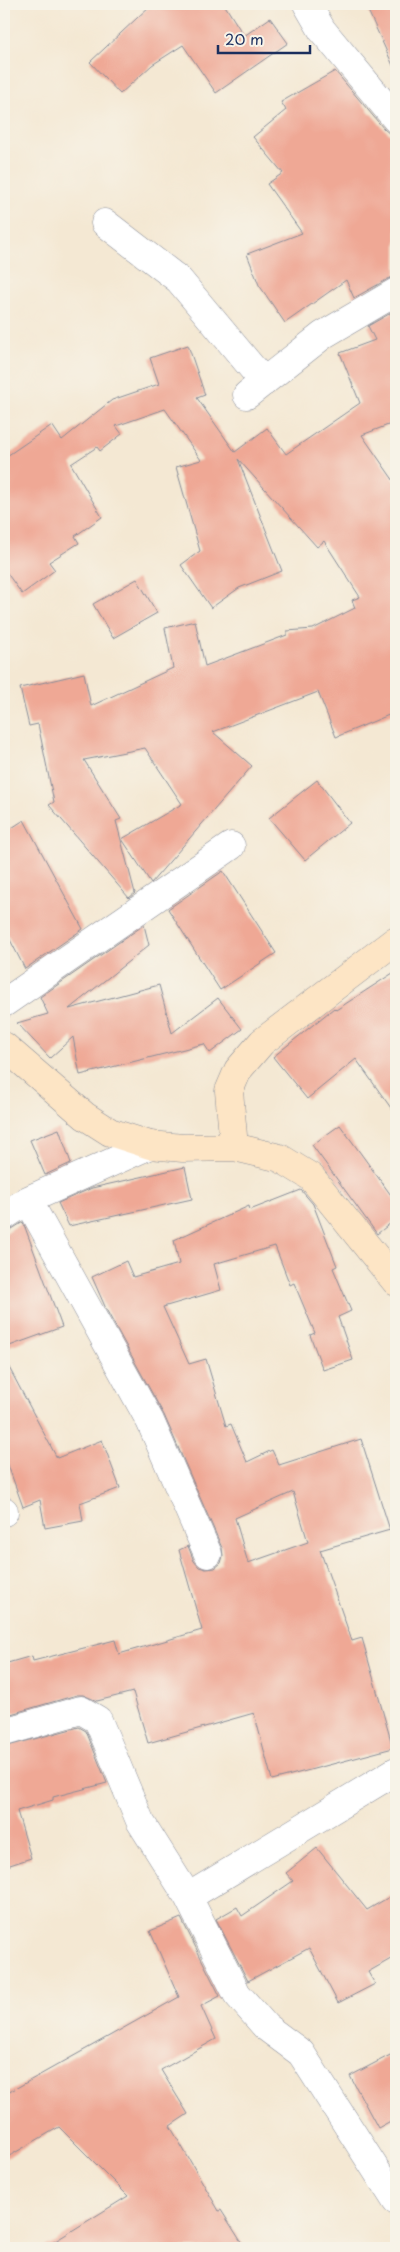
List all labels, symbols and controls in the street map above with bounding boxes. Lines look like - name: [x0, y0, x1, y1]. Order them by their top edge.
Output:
- scale bar: [218, 22, 310, 54]
- text: 20 m: [225, 27, 264, 50]

